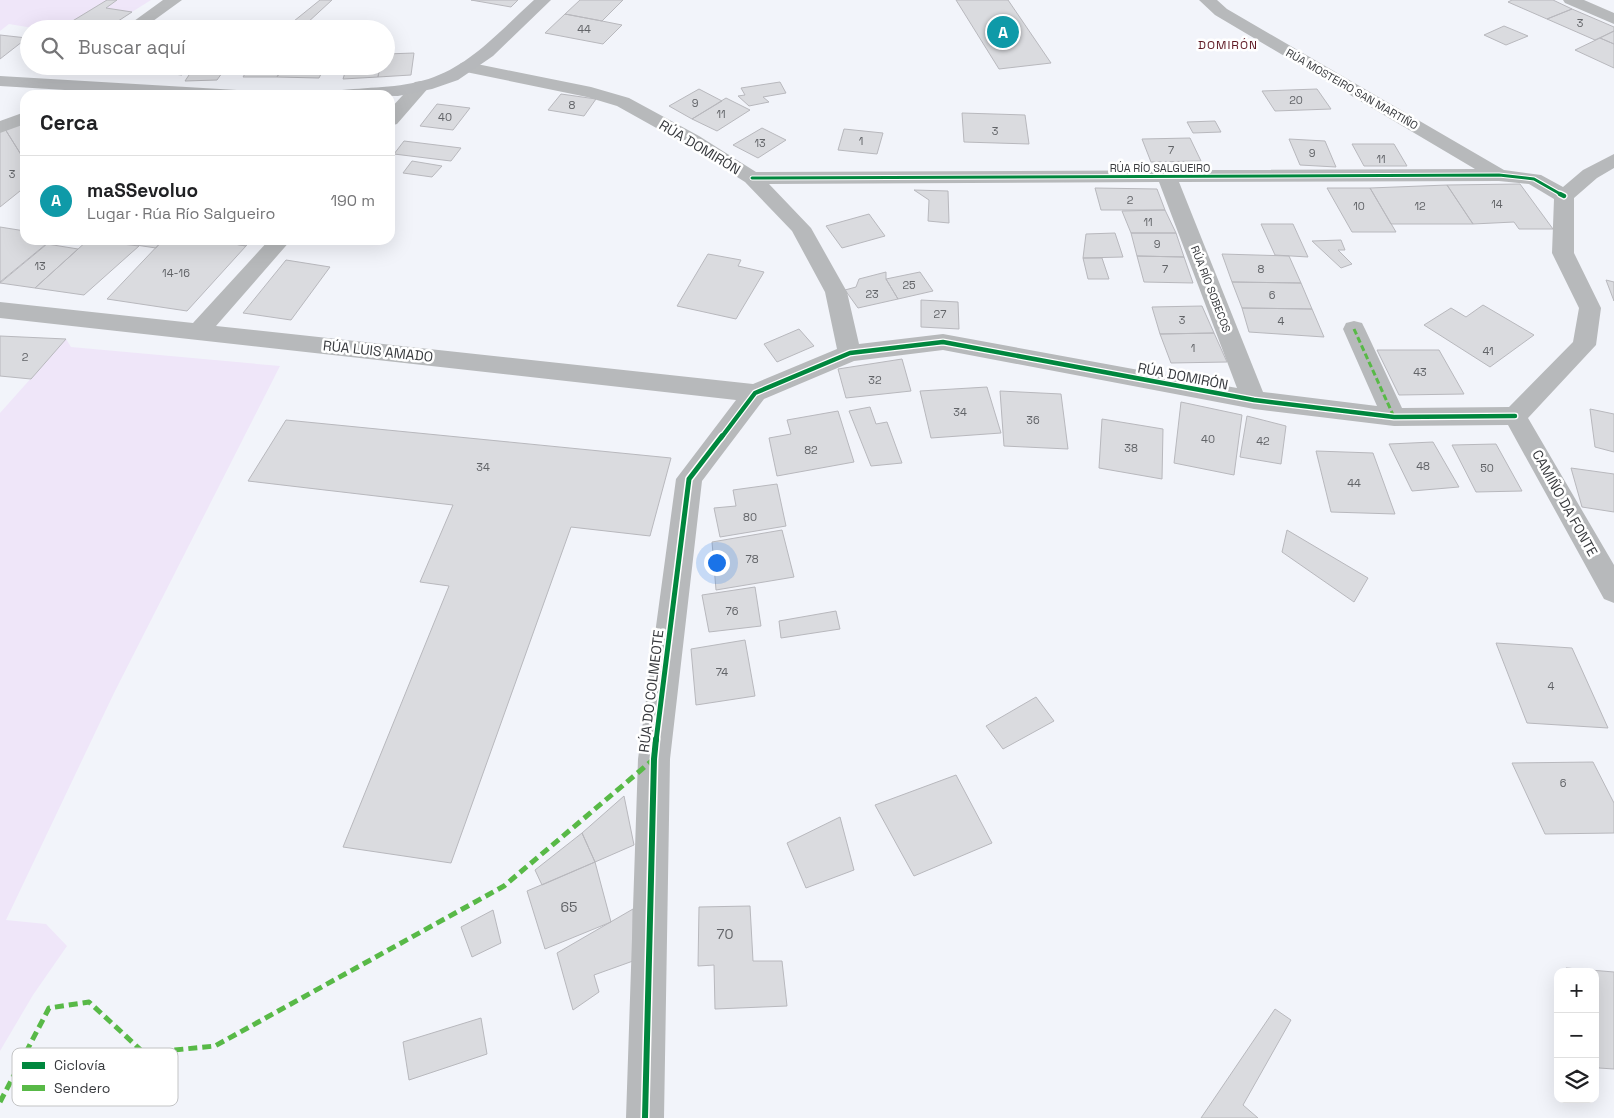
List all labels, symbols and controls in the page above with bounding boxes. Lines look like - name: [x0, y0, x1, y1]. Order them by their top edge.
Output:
- pin: A: [987, 13, 1019, 51]
- house number: 3: [1577, 16, 1584, 30]
- search box: [20, 20, 395, 75]
- house number: 44: [577, 22, 591, 36]
- icon: search: [38, 34, 66, 62]
- text: Buscar aquí: [78, 35, 186, 60]
- district label: DOMIRÓN: [1198, 37, 1258, 53]
- street label: RÚA MOSTEIRO SAN MARTIÑO: [1283, 44, 1421, 133]
- house number: 20: [1289, 93, 1303, 107]
- house number: 9: [692, 96, 699, 110]
- house number: 8: [569, 98, 576, 112]
- house number: 11: [716, 107, 726, 121]
- text: Cerca: [40, 109, 98, 136]
- house number: 40: [438, 110, 452, 124]
- street label: RÚA DOMIRÓN: [656, 116, 744, 178]
- house number: 3: [992, 124, 999, 138]
- house number: 1: [859, 134, 863, 148]
- house number: 13: [754, 136, 766, 150]
- house number: 7: [1168, 143, 1174, 157]
- house number: 9: [1309, 146, 1316, 160]
- house number: 11: [1376, 152, 1386, 166]
- street label: RÚA RÍO SALGUEIRO: [1110, 160, 1210, 175]
- house number: 3: [9, 167, 16, 181]
- text: maSSevoluo: [87, 178, 198, 203]
- text: A: [51, 190, 61, 211]
- text: 190 m: [330, 190, 375, 211]
- house number: 2: [1127, 193, 1134, 207]
- house number: 14: [1491, 197, 1503, 211]
- house number: 10: [1353, 199, 1365, 213]
- house number: 12: [1414, 199, 1426, 213]
- text: Lugar · Rúa Río Salgueiro: [87, 203, 275, 224]
- house number: 11: [1143, 215, 1153, 229]
- house number: 9: [1154, 237, 1161, 251]
- street label: RÚA RÍO SOBECOS: [1188, 243, 1235, 335]
- house number: 13: [34, 259, 46, 273]
- house number: 7: [1162, 262, 1168, 276]
- house number: 8: [1258, 262, 1265, 276]
- house number: 14-16: [162, 266, 190, 280]
- house number: 25: [902, 278, 916, 292]
- house number: 23: [865, 287, 879, 301]
- house number: 6: [1269, 288, 1276, 302]
- house number: 27: [934, 307, 946, 321]
- house number: 3: [1179, 313, 1186, 327]
- house number: 4: [1278, 314, 1285, 328]
- street label: RÚA LUIS AMADO: [322, 336, 434, 366]
- house number: 1: [1191, 341, 1195, 355]
- house number: 41: [1482, 344, 1494, 358]
- house number: 2: [22, 350, 29, 364]
- street label: RÚA DOMIRÓN: [1136, 358, 1230, 394]
- house number: 43: [1413, 365, 1427, 379]
- house number: 32: [868, 373, 882, 387]
- house number: 34: [953, 405, 967, 419]
- house number: 36: [1026, 413, 1040, 427]
- house number: 40: [1201, 432, 1215, 446]
- house number: 42: [1256, 434, 1270, 448]
- house number: 38: [1124, 441, 1138, 455]
- house number: 82: [804, 443, 818, 457]
- street label: CAMIÑO DA FONTE: [1528, 447, 1602, 560]
- house number: 48: [1416, 459, 1430, 473]
- house number: 34: [476, 460, 490, 474]
- house number: 50: [1480, 461, 1494, 475]
- house number: 44: [1347, 476, 1361, 490]
- house number: 80: [743, 510, 757, 524]
- your location: [704, 550, 730, 576]
- house number: 78: [745, 552, 759, 566]
- house number: 76: [726, 604, 739, 618]
- street label: RÚA DO COLMEOTE: [635, 629, 667, 753]
- house number: 74: [716, 665, 728, 679]
- house number: 4: [1548, 679, 1555, 693]
- house number: 6: [1560, 776, 1567, 790]
- house number: 65: [561, 898, 577, 916]
- house number: 70: [717, 925, 733, 943]
- map controls: [1554, 968, 1599, 1103]
- button: +: [1554, 968, 1599, 1013]
- button: −: [1554, 1013, 1599, 1058]
- legend: [12, 1048, 178, 1106]
- text: Ciclovía: [54, 1056, 106, 1074]
- button: layers: [1554, 1058, 1599, 1103]
- text: Sendero: [54, 1079, 110, 1097]

